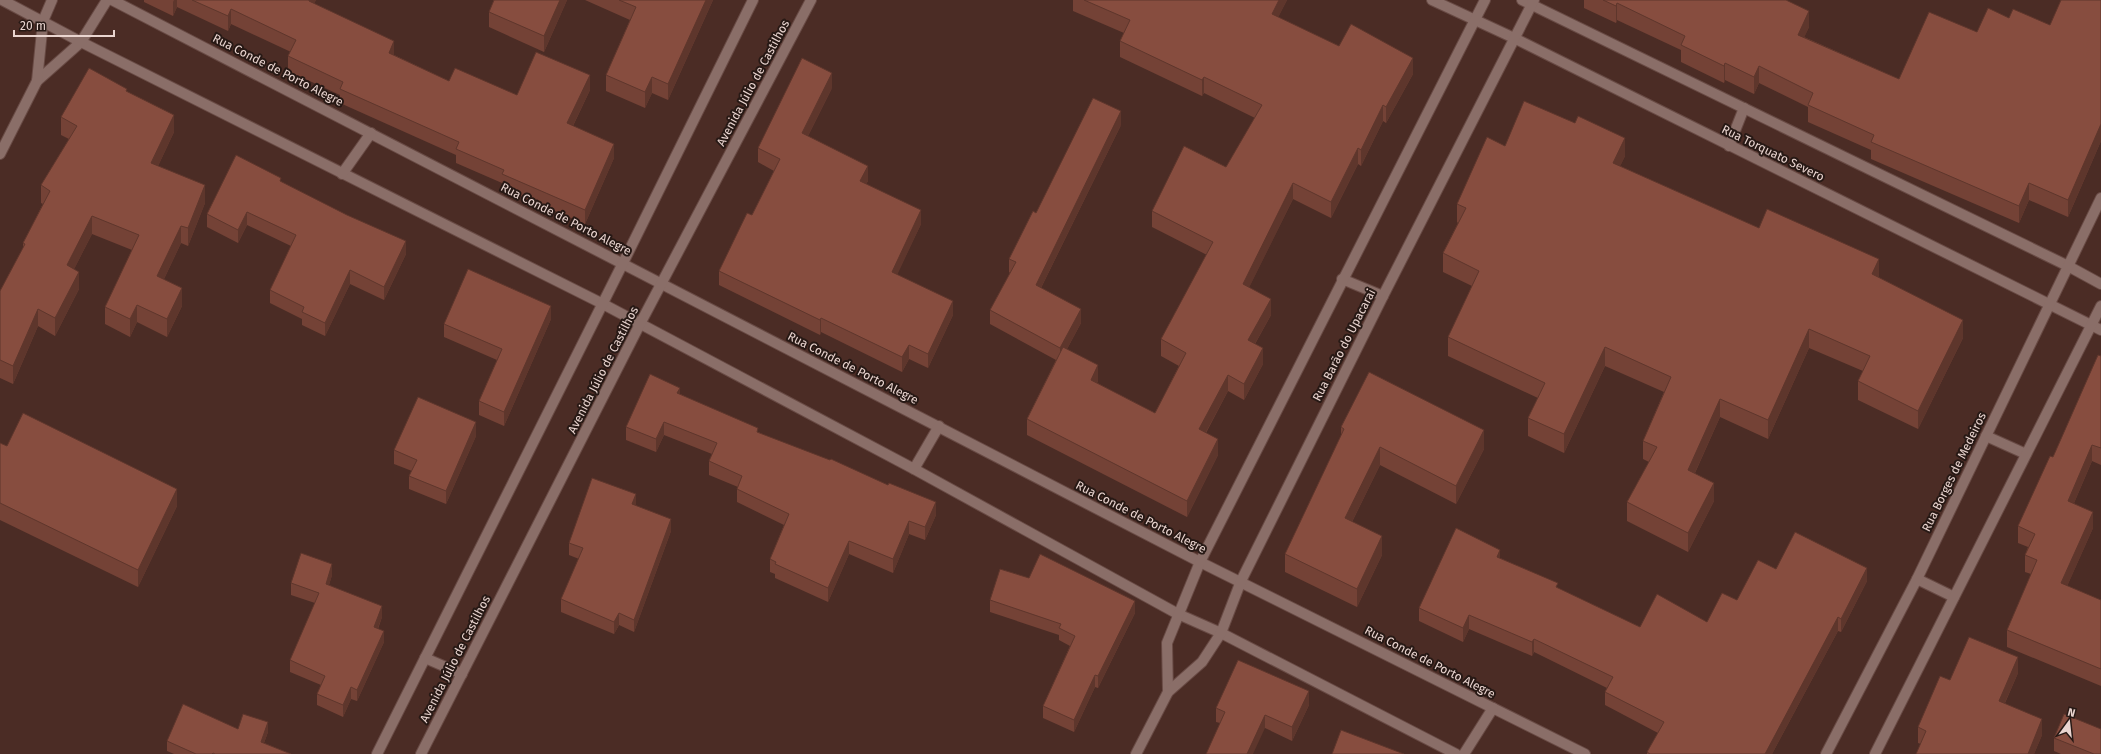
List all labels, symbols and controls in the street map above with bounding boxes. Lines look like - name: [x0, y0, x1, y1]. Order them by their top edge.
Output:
- scale bar: [14, 12, 114, 38]
- street label: Avenida Júlio de Castilhos: [714, 17, 792, 148]
- text: 20 m: [20, 19, 46, 33]
- street label: Rua Conde de Porto Alegre: [210, 31, 346, 109]
- street label: Rua Torquato Severo: [1719, 122, 1827, 184]
- street label: Rua Conde de Porto Alegre: [498, 180, 634, 258]
- street label: Rua Barão do Upacarai: [1310, 287, 1378, 403]
- street label: Avenida Júlio de Castilhos: [565, 304, 641, 436]
- street label: Rua Conde de Porto Alegre: [785, 329, 921, 407]
- street label: Rua Borges de Medeiros: [1919, 410, 1989, 534]
- street label: Rua Conde de Porto Alegre: [1073, 478, 1209, 556]
- street label: Avenida Júlio de Castilhos: [417, 593, 493, 725]
- street label: Rua Conde de Porto Alegre: [1362, 623, 1498, 701]
- north arrow: [2049, 702, 2089, 742]
- text: N: [2066, 706, 2077, 720]

